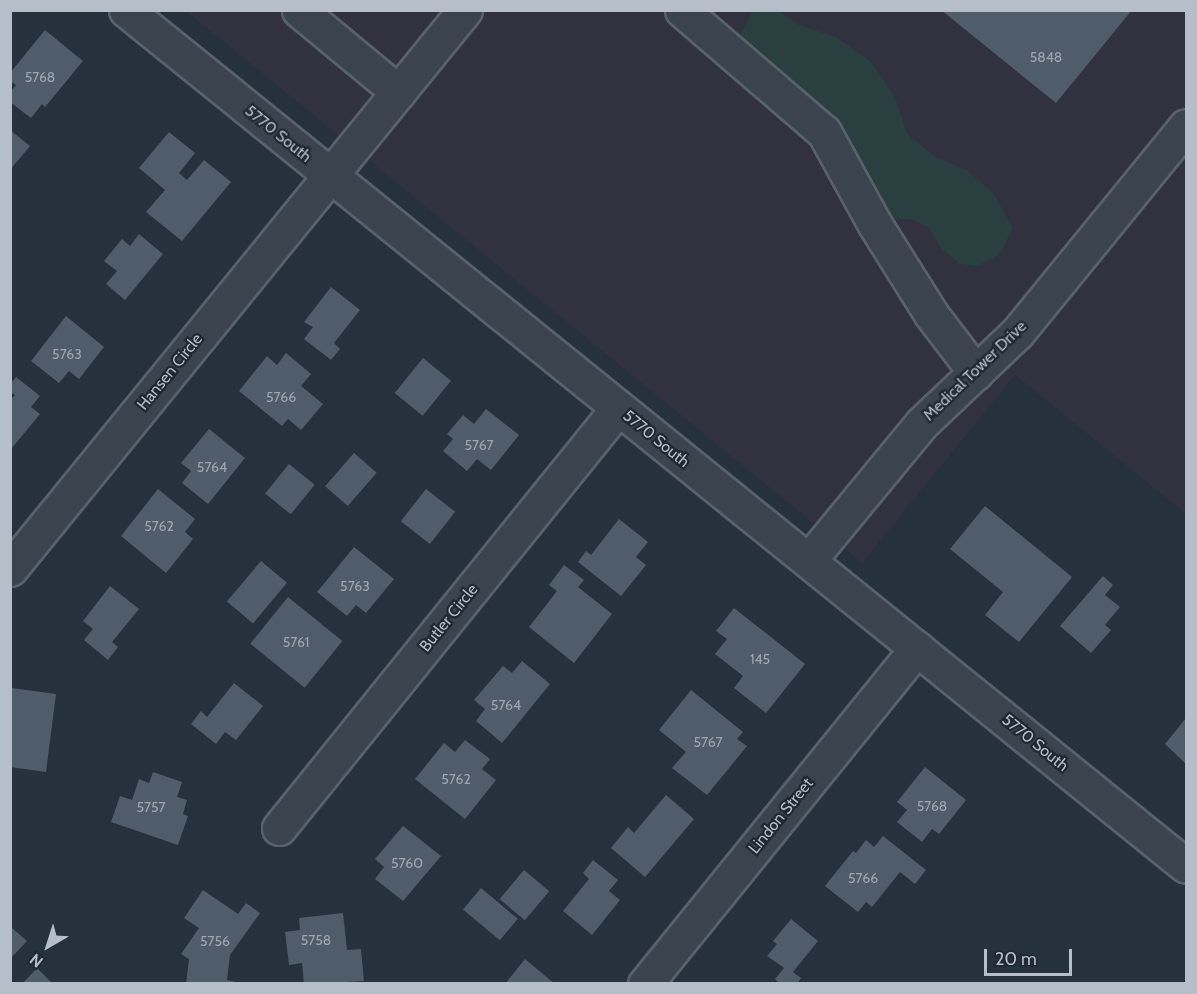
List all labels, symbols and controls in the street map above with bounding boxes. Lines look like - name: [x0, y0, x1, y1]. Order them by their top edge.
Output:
- house number: 5848: [1030, 49, 1062, 65]
- house number: 5768: [25, 69, 55, 85]
- street label: 5770 South: [241, 101, 315, 167]
- street label: Medical Tower Drive: [919, 317, 1031, 425]
- street label: Hansen Circle: [133, 330, 207, 414]
- house number: 5763: [52, 346, 82, 362]
- house number: 5766: [266, 389, 296, 405]
- street label: 5770 South: [619, 406, 693, 472]
- house number: 5767: [464, 437, 494, 453]
- house number: 5764: [197, 459, 227, 475]
- house number: 5762: [144, 518, 174, 534]
- house number: 5763: [340, 578, 370, 594]
- street label: Butler Circle: [416, 580, 482, 656]
- house number: 5761: [283, 634, 309, 650]
- house number: 145: [750, 651, 770, 667]
- house number: 5764: [491, 697, 521, 713]
- street label: 5770 South: [998, 710, 1072, 776]
- house number: 5767: [693, 734, 723, 750]
- house number: 5762: [441, 771, 471, 787]
- street label: Lindon Street: [745, 774, 817, 858]
- house number: 5768: [917, 798, 947, 814]
- house number: 5757: [136, 799, 166, 815]
- house number: 5760: [391, 855, 423, 871]
- house number: 5766: [848, 870, 878, 886]
- north arrow: [18, 916, 78, 976]
- house number: 5758: [301, 932, 331, 948]
- house number: 5756: [200, 933, 230, 949]
- scale bar: [987, 937, 1076, 975]
- text: 20 m: [995, 948, 1037, 970]
- text: N: [26, 949, 47, 971]

